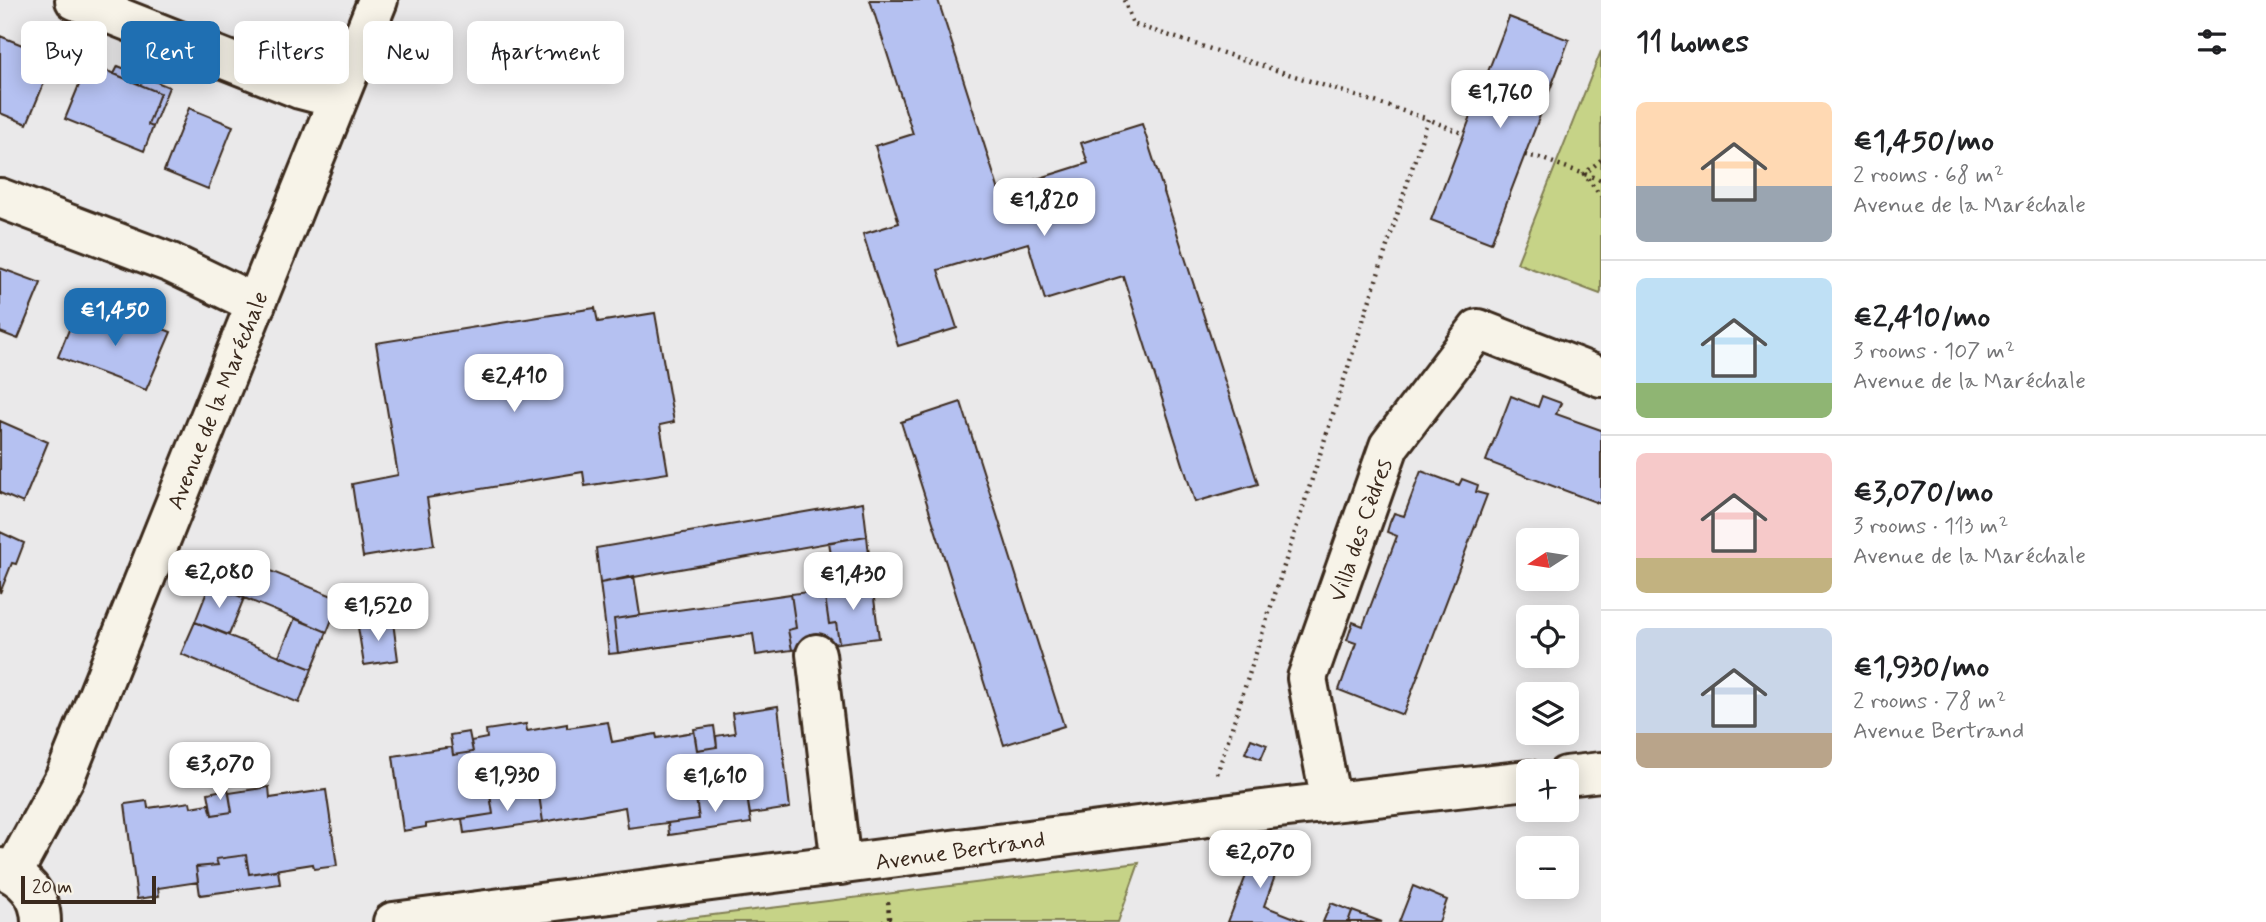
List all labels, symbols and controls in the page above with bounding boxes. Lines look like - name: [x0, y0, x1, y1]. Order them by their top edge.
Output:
- chip: Buy: [21, 21, 107, 84]
- chip: Rent: [121, 21, 220, 84]
- chip: Filters: [234, 21, 349, 84]
- chip: New: [363, 21, 453, 84]
- chip: Apartment: [467, 21, 624, 84]
- text: 11 homes: [1636, 23, 1749, 62]
- icon: filters: [2193, 23, 2231, 61]
- pin: €1,760: [1443, 71, 1557, 130]
- text: €1,760: [1467, 78, 1533, 108]
- text: €1,450/mo: [1853, 122, 1994, 161]
- icon: home: [1692, 130, 1776, 214]
- text: 2 rooms · 68 m²: [1853, 161, 2004, 191]
- pin: €1,820: [987, 178, 1101, 238]
- text: €1,820: [1009, 186, 1079, 216]
- text: Avenue de la Maréchale: [1853, 191, 2086, 221]
- street label: Avenue de la Maréchale: [161, 287, 276, 514]
- pin: €1,450: [58, 288, 172, 348]
- text: €1,450: [80, 296, 150, 326]
- text: €2,410/mo: [1853, 298, 1990, 337]
- icon: home: [1692, 306, 1776, 390]
- text: 3 rooms · 107 m²: [1853, 337, 2015, 367]
- pin: €2,410: [457, 354, 571, 414]
- text: €2,410: [480, 362, 548, 392]
- text: Avenue de la Maréchale: [1853, 367, 2086, 397]
- street label: Villa des Cèdres: [1323, 455, 1400, 606]
- text: €3,070/mo: [1853, 473, 1993, 512]
- icon: home: [1692, 481, 1776, 565]
- text: 3 rooms · 113 m²: [1853, 512, 2008, 542]
- north arrow: [1516, 528, 1578, 592]
- map controls: [1516, 528, 1579, 899]
- text: Avenue de la Maréchale: [1853, 542, 2086, 572]
- pin: €2,080: [162, 550, 276, 610]
- pin: €1,430: [796, 552, 910, 612]
- text: €2,080: [184, 558, 254, 588]
- text: €1,430: [820, 560, 886, 590]
- pin: €1,520: [321, 584, 435, 643]
- text: €1,520: [343, 591, 413, 621]
- button: locate: [1516, 605, 1579, 668]
- text: €1,930/mo: [1853, 648, 1989, 687]
- icon: home: [1692, 656, 1776, 740]
- button: layers: [1516, 682, 1579, 745]
- text: 2 rooms · 78 m²: [1853, 687, 2006, 717]
- text: Avenue Bertrand: [1853, 717, 2024, 747]
- pin: €3,070: [163, 742, 277, 802]
- text: €3,070: [185, 750, 255, 780]
- pin: €1,930: [450, 754, 564, 813]
- pin: €1,610: [658, 754, 772, 814]
- button: +: [1516, 759, 1579, 822]
- text: €1,930: [474, 761, 540, 791]
- text: €1,610: [683, 762, 747, 792]
- street label: Avenue Bertrand: [873, 825, 1047, 879]
- pin: €2,070: [1203, 830, 1317, 890]
- button: −: [1516, 836, 1579, 899]
- text: €2,070: [1225, 838, 1295, 868]
- scale bar: [21, 873, 156, 905]
- text: 20 m: [32, 875, 72, 900]

